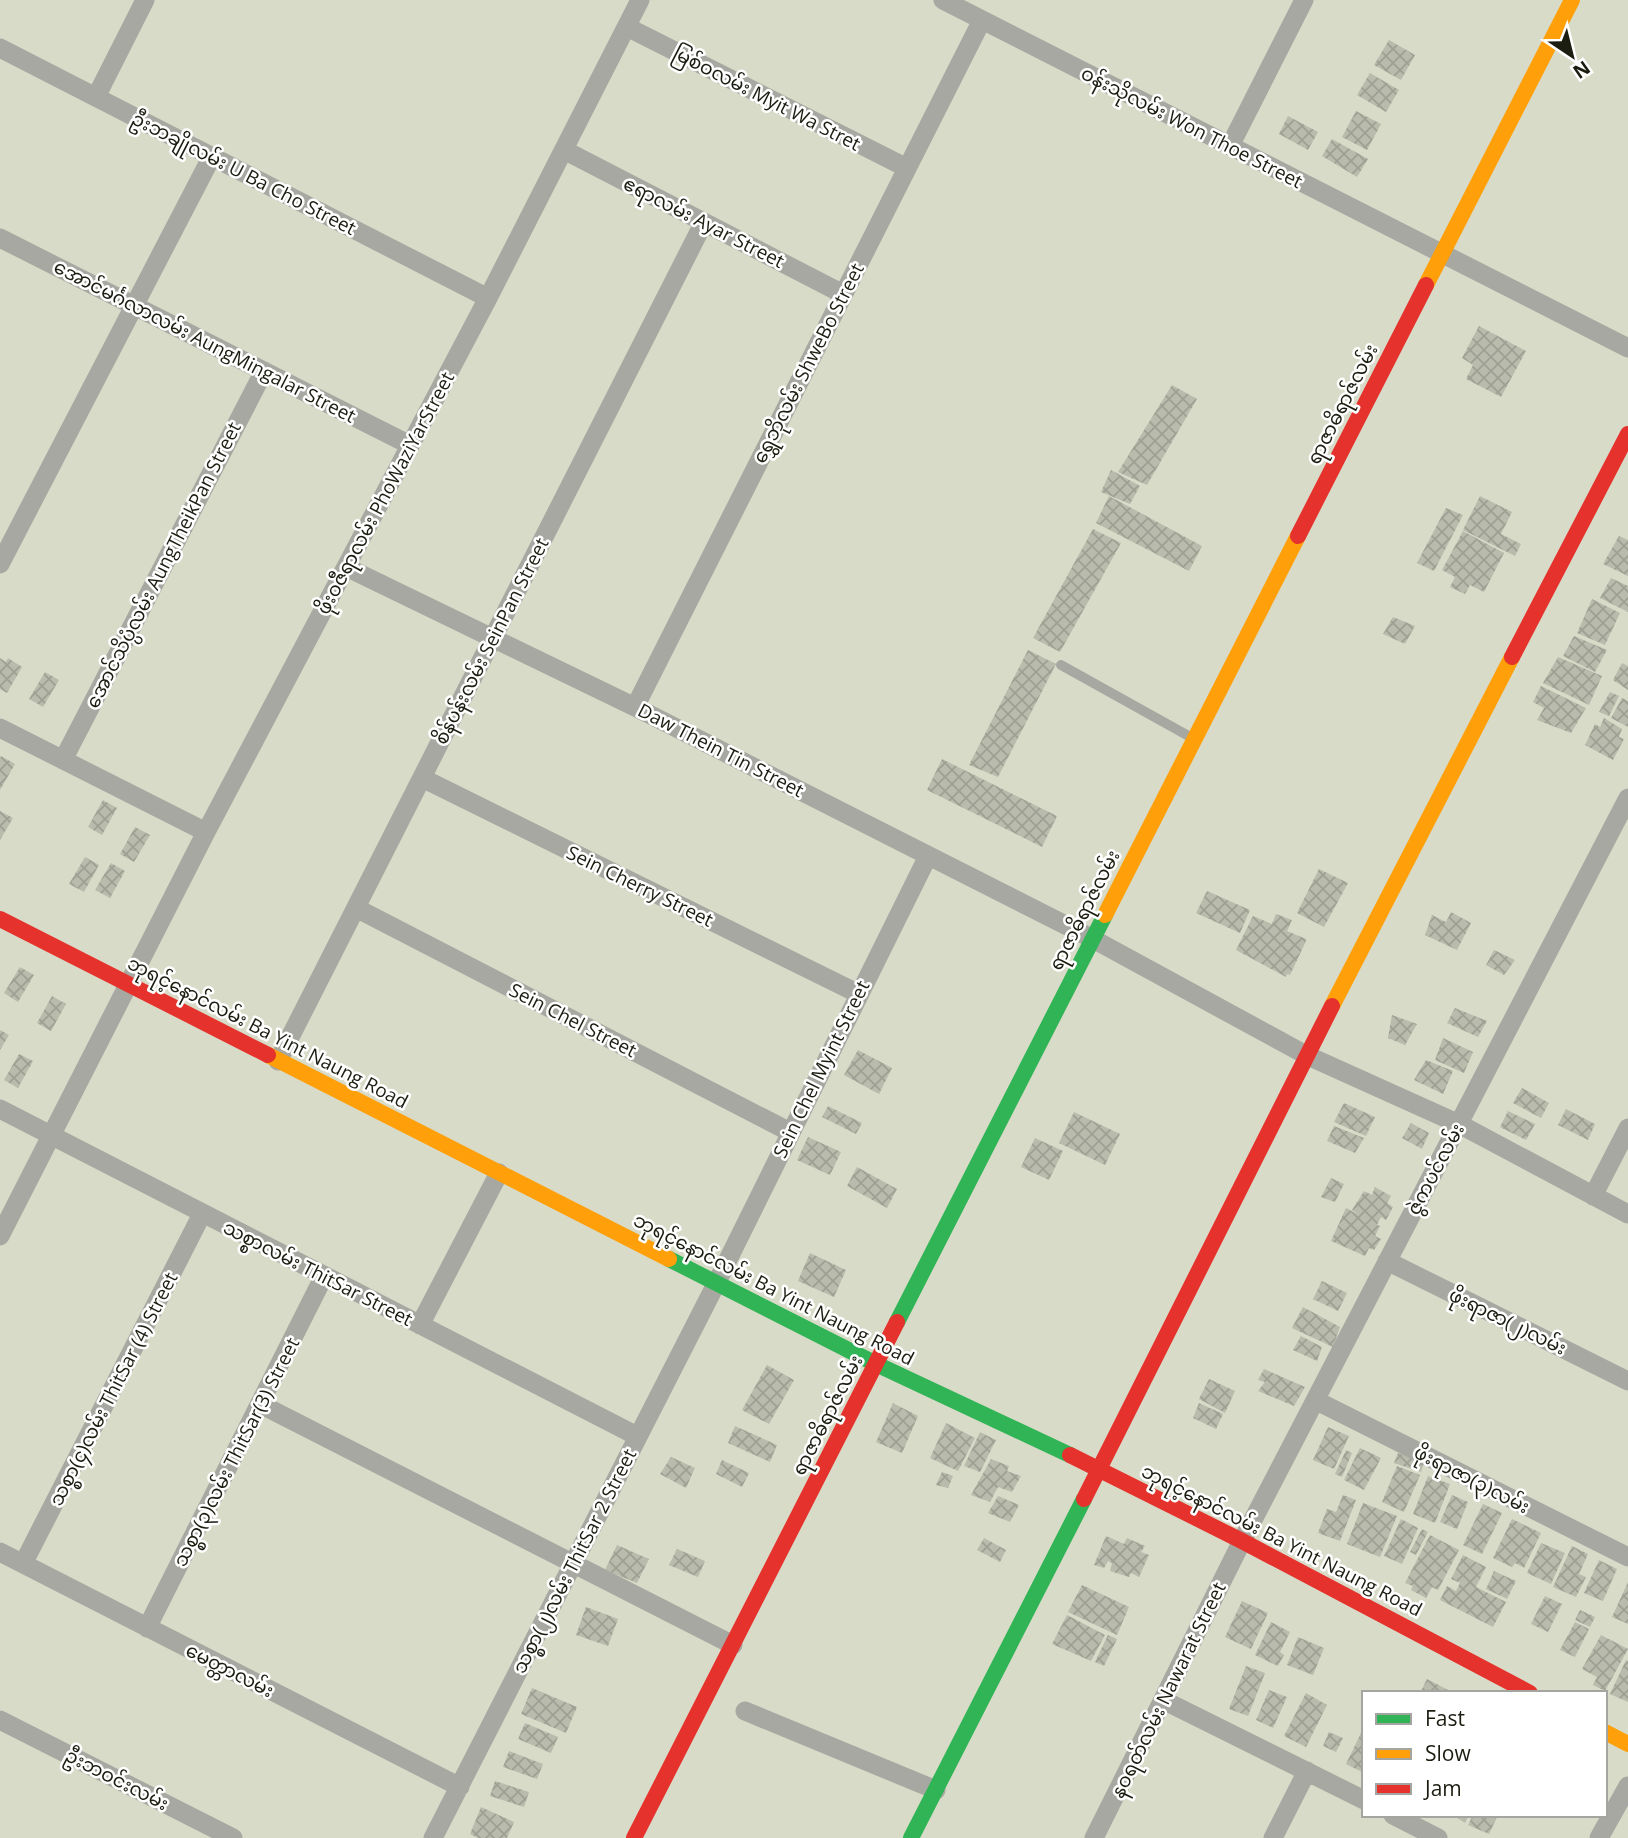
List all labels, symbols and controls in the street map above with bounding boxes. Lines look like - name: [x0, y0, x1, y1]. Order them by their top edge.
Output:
- north arrow: [1537, 21, 1607, 91]
- street label: မြစ်ဝလမ်း Myit Wa Stret: [667, 39, 866, 159]
- text: N: [1568, 55, 1596, 85]
- street label: ဝန်းသိုလမ်း Won Thoe Street: [1075, 59, 1308, 198]
- street label: ဦးဘချိုလမ်း U Ba Cho Street: [126, 104, 361, 244]
- street label: ဧရာလမ်း Ayar Street: [618, 169, 790, 277]
- street label: အောင်မင်္ဂလာလမ်း AungMingalar Street: [50, 252, 361, 429]
- street label: ရွှေဘိုလမ်း ShweBo Street: [745, 258, 873, 469]
- street label: ရာဇာဓိရာဇ်လမ်း: [1300, 339, 1386, 470]
- street label: ဖိုးဝဇီရာလမ်း PhoWaziYarStreet: [309, 367, 464, 621]
- street label: အောင်သိပ္ပံလမ်း AungTheikPan Street: [78, 417, 250, 714]
- street label: စိန်ပန်းလမ်း SeinPan Street: [427, 533, 557, 750]
- street label: Daw Thein Tin Street: [634, 697, 809, 803]
- street label: Sein Cherry Street: [562, 839, 718, 933]
- street label: ရာဇာဓိရာဇ်လမ်း: [1042, 845, 1128, 976]
- street label: ဘုရင့်နောင်လမ်း Ba Yint Naung Road: [122, 949, 413, 1118]
- street label: Sein Chel Myint Street: [767, 976, 875, 1162]
- street label: Sein Chel Street: [505, 977, 641, 1063]
- street label: ဇွဲကပင်လမ်း: [1399, 1118, 1473, 1221]
- street label: ဘုရင့်နောင်လမ်း Ba Yint Naung Road: [628, 1206, 919, 1375]
- street label: သစ္စာလမ်း ThitSar Street: [217, 1213, 418, 1335]
- street label: သစ္စာ(၄)လမ်း ThitSar (4) Street: [42, 1267, 187, 1512]
- street label: ဖိုးရာဇာ(၂)လမ်း: [1443, 1280, 1571, 1364]
- street label: သစ္စာ(၃)လမ်း ThitSar(3) Street: [166, 1332, 308, 1573]
- street label: ရာဇာဓိရာဇ်လမ်း: [785, 1350, 871, 1481]
- street label: ဖိုးရာဇာ(၃)လမ်း: [1408, 1438, 1535, 1523]
- street label: သစ္စာ(၂)လမ်း ThitSar 2 Street: [505, 1444, 645, 1679]
- street label: ဘုရင့်နောင်လမ်း Ba Yint Naung Road: [1136, 1457, 1427, 1626]
- street label: နဝရတ်လမ်း Nawarat Street: [1103, 1577, 1234, 1804]
- street label: မေတ္တာလမ်း: [180, 1636, 279, 1706]
- legend: [1362, 1691, 1607, 1817]
- text: Fast: [1425, 1704, 1465, 1732]
- text: Slow: [1425, 1739, 1471, 1767]
- street label: ဦးဘဝင်းလမ်း: [59, 1741, 174, 1819]
- text: Jam: [1423, 1774, 1462, 1802]

